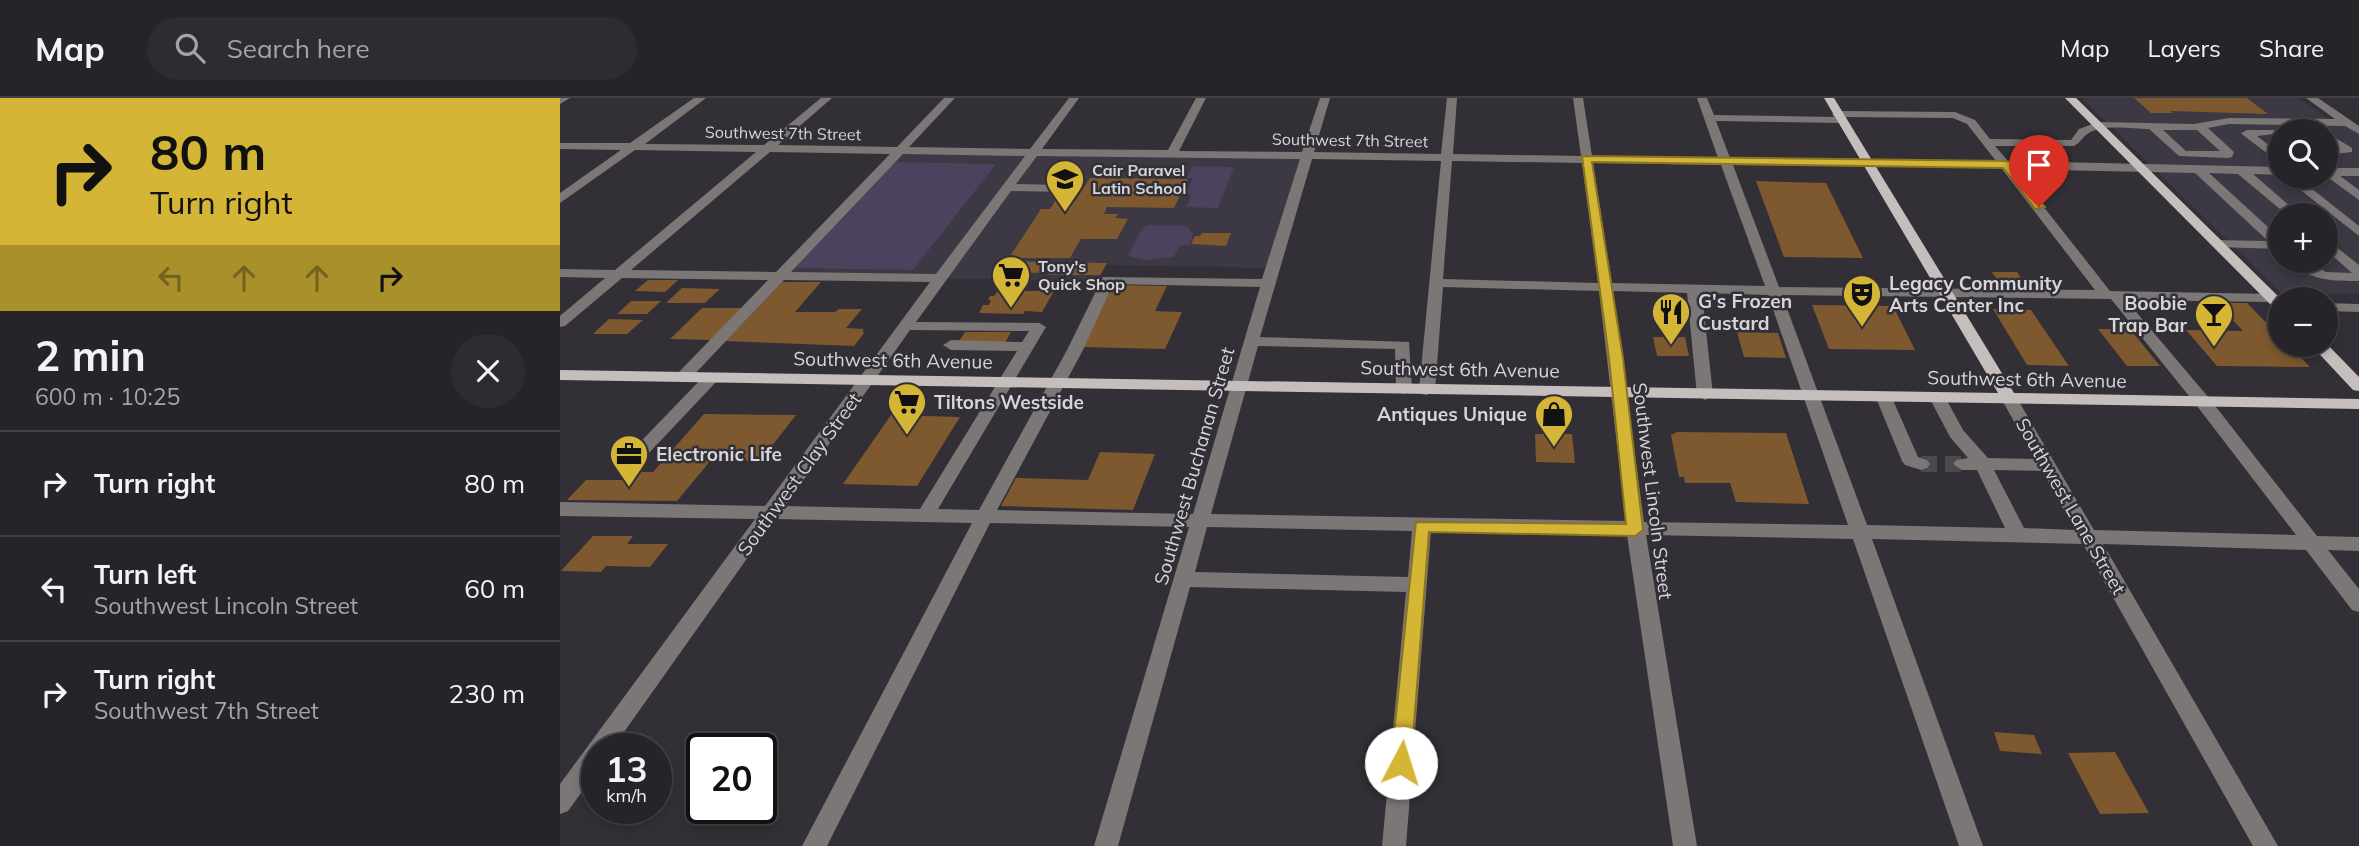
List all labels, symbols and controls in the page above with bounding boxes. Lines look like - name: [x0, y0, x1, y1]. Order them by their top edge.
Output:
- search box: [147, 17, 637, 80]
- text: Map: [35, 28, 105, 69]
- icon: search: [171, 29, 209, 67]
- text: Search here: [227, 32, 370, 65]
- text: Map: [2060, 33, 2109, 63]
- text: Layers: [2147, 33, 2221, 63]
- text: Share: [2259, 33, 2324, 63]
- map controls: [2268, 119, 2338, 357]
- button: search: [2268, 119, 2338, 189]
- text: 80 m: [150, 121, 266, 182]
- street label: Southwest 7th Street: [705, 122, 862, 144]
- icon: right: [35, 126, 126, 217]
- street label: Southwest 7th Street: [1272, 129, 1429, 151]
- pin: [2009, 135, 2069, 207]
- icon: arrive: [2020, 146, 2058, 184]
- school or university icon: Cair Paravel Latin School: [1044, 158, 1086, 213]
- place label: Cair Paravel Latin School: [1092, 160, 1186, 198]
- text: Turn right: [150, 182, 293, 222]
- button: +: [2268, 203, 2338, 273]
- supermarket icon: Tony's Quick Shop: [990, 254, 1032, 309]
- place label: Tony's Quick Shop: [1038, 256, 1125, 294]
- icon: left: [152, 259, 190, 297]
- icon: ahead: [225, 259, 263, 297]
- icon: ahead: [298, 259, 336, 297]
- icon: right: [371, 259, 409, 297]
- place label: Legacy Community Arts Center Inc: [1889, 271, 2063, 317]
- theatre icon: Legacy Community Arts Center Inc: [1841, 273, 1883, 328]
- button: −: [2268, 287, 2338, 357]
- place label: G's Frozen Custard: [1698, 289, 1792, 335]
- restaurant icon: G's Frozen Custard: [1650, 291, 1692, 346]
- place label: Boobie Trap Bar: [2108, 291, 2188, 337]
- bar icon: Boobie Trap Bar: [2193, 293, 2235, 348]
- text: 2 min: [35, 329, 146, 382]
- button: close: [451, 334, 525, 408]
- street label: Southwest Buchanan Street: [1149, 344, 1240, 588]
- street label: Southwest 6th Avenue: [793, 346, 993, 374]
- street label: Southwest 6th Avenue: [1360, 355, 1560, 383]
- street label: Southwest 6th Avenue: [1927, 365, 2127, 393]
- supermarket icon: Tiltons Westside: [886, 381, 928, 436]
- street label: Southwest Lincoln Street: [1628, 381, 1678, 601]
- text: 600 m · 10:25: [35, 382, 180, 411]
- street label: Southwest Clay Street: [732, 388, 866, 560]
- place label: Tiltons Westside: [934, 390, 1084, 414]
- shop icon: Antiques Unique: [1533, 393, 1575, 448]
- place label: Antiques Unique: [1377, 402, 1527, 426]
- street label: Southwest Lane Street: [2011, 414, 2131, 599]
- office icon: Electronic Life: [608, 433, 650, 488]
- place label: Electronic Life: [656, 442, 782, 466]
- icon: right: [35, 465, 73, 503]
- text: Turn right: [94, 467, 215, 500]
- text: 80 m: [464, 467, 525, 500]
- text: Turn left: [94, 558, 196, 591]
- icon: left: [35, 570, 73, 608]
- text: 60 m: [464, 572, 525, 605]
- text: Southwest Lincoln Street: [94, 591, 358, 620]
- text: Turn right: [94, 663, 215, 696]
- icon: right: [35, 675, 73, 713]
- text: 230 m: [449, 677, 525, 710]
- text: Southwest 7th Street: [94, 696, 319, 725]
- position arrow: [1364, 726, 1438, 800]
- speed limit sign: 20: [686, 733, 777, 824]
- text: 13: [605, 747, 648, 791]
- text: km/h: [606, 784, 647, 807]

